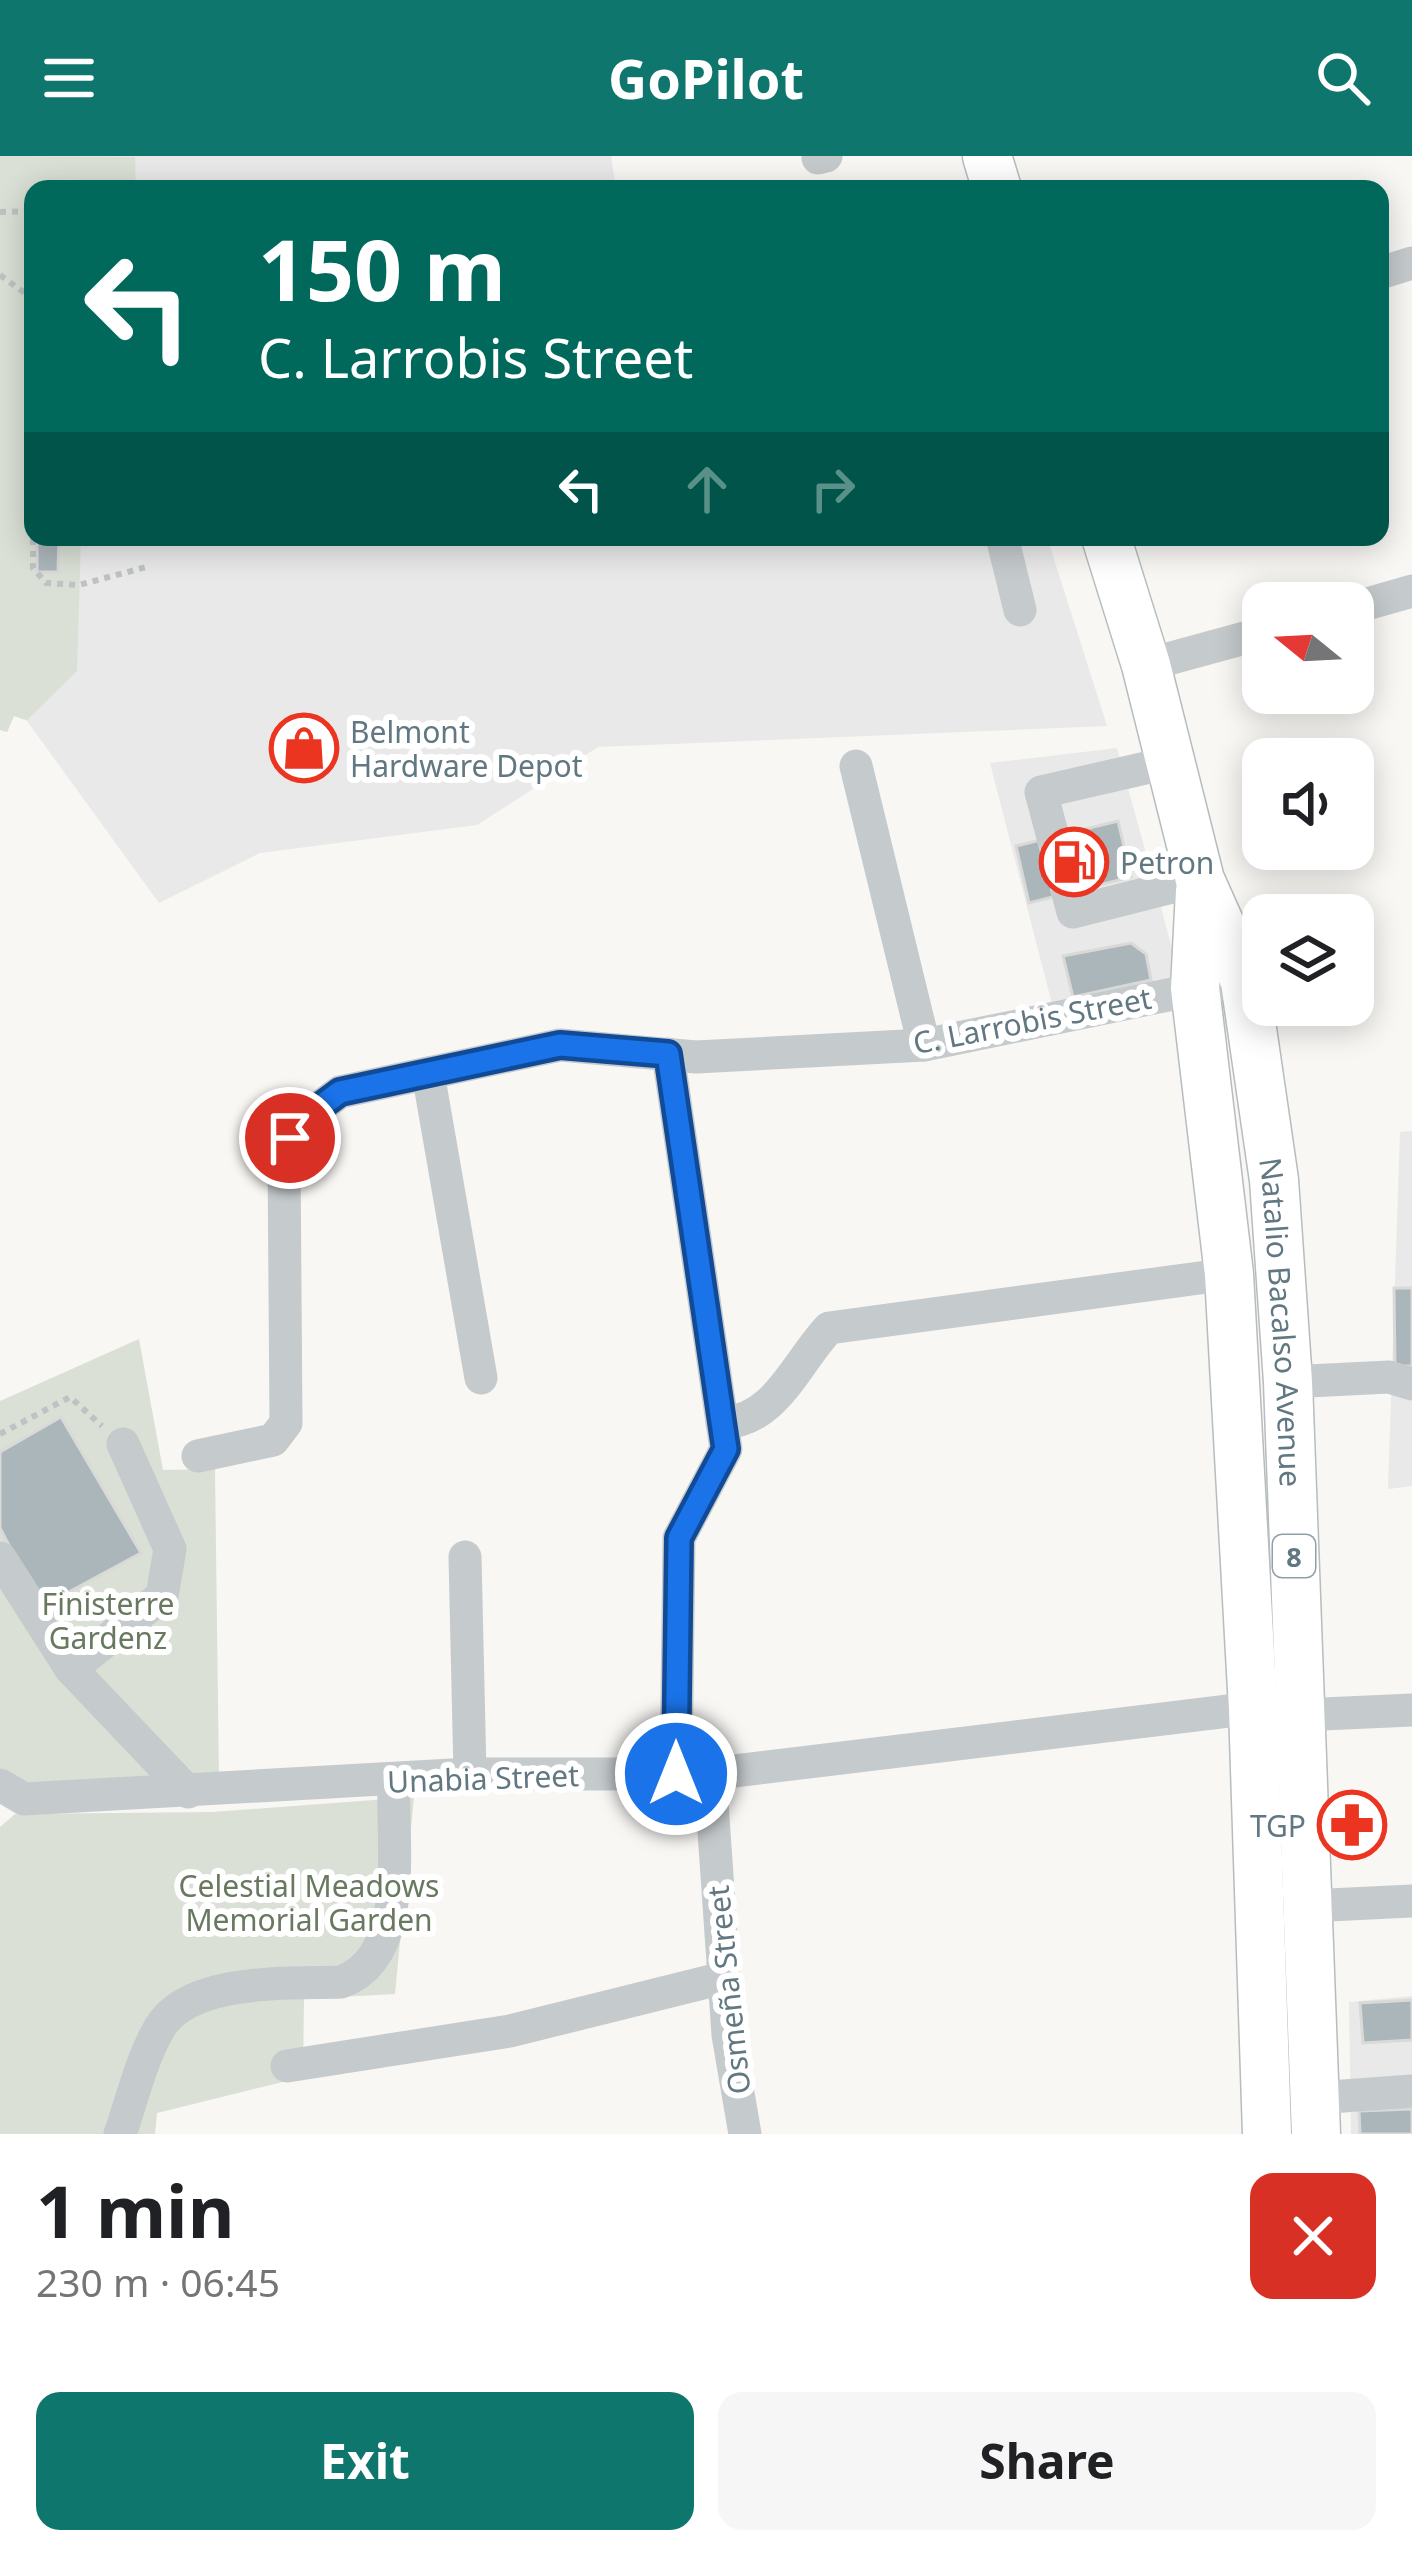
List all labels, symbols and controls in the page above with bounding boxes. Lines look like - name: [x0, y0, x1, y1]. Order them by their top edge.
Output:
- text: GoPilot: [608, 41, 804, 115]
- icon: menu: [36, 45, 102, 111]
- icon: search: [1310, 45, 1376, 111]
- text: 150 m: [258, 211, 506, 326]
- icon: left: [60, 228, 216, 384]
- text: C. Larrobis Street: [258, 320, 693, 394]
- icon: left: [548, 456, 614, 522]
- icon: ahead: [674, 456, 740, 522]
- icon: right: [800, 456, 866, 522]
- north arrow: [1242, 582, 1374, 714]
- map controls: [1242, 582, 1374, 1026]
- place label: Belmont Hardware Depot: [350, 711, 583, 786]
- shop icon: Belmont Hardware Depot: [269, 713, 339, 783]
- button: sound: [1242, 738, 1374, 870]
- fuel station icon: Petron: [1039, 827, 1109, 897]
- place label: Petron: [1120, 842, 1214, 883]
- button: layers: [1242, 894, 1374, 1026]
- street label: C. Larrobis Street: [909, 977, 1155, 1063]
- pin: [239, 1087, 341, 1189]
- icon: arrive: [257, 1105, 323, 1171]
- street label: Natalio Bacalso Avenue: [1250, 1155, 1312, 1488]
- road number: 8: [1273, 1535, 1315, 1577]
- park label: Finisterre Gardenz: [42, 1583, 174, 1658]
- position arrow: [613, 1711, 739, 1837]
- street label: Unabia Street: [386, 1754, 580, 1802]
- pharmacy icon: TGP: [1317, 1790, 1387, 1860]
- place label: TGP: [1250, 1805, 1306, 1846]
- park label: Celestial Meadows Memorial Garden: [179, 1865, 439, 1940]
- street label: Osmeña Street: [697, 1883, 759, 2096]
- text: 1 min: [36, 2161, 234, 2259]
- button: close: [1250, 2173, 1376, 2299]
- text: 230 m · 06:45: [36, 2255, 280, 2308]
- button: Exit: [36, 2392, 694, 2530]
- button: Share: [718, 2392, 1376, 2530]

